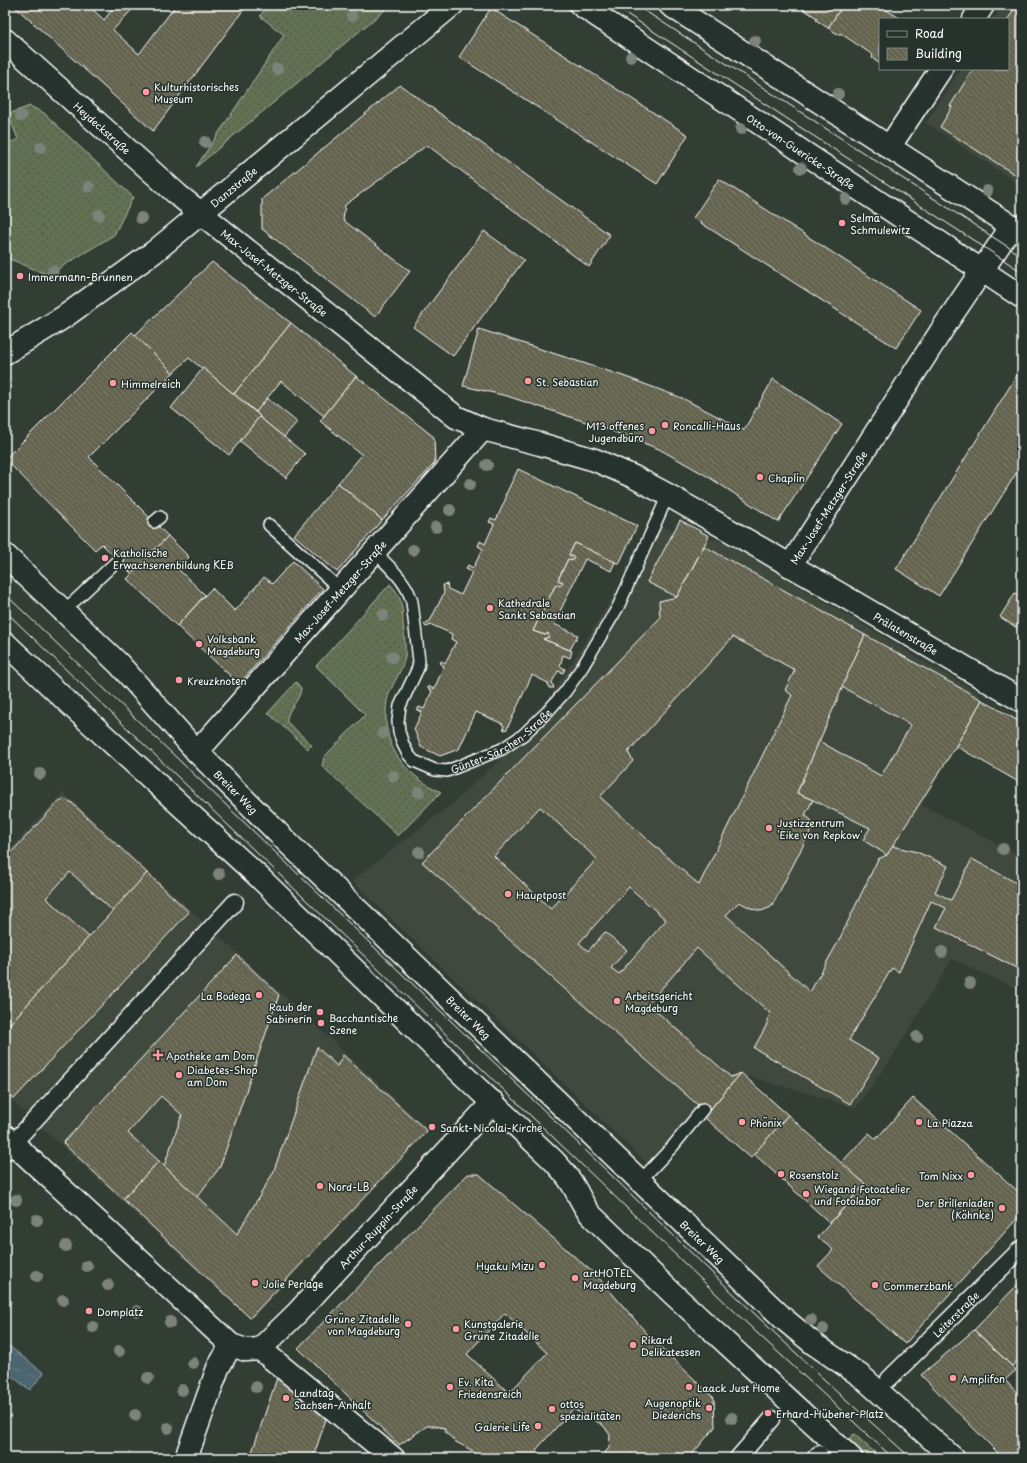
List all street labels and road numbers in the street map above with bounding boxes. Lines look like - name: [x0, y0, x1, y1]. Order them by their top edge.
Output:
- street label: Heydeckstraße: [71, 98, 134, 157]
- street label: Otto-von-Guericke-Straße: [744, 109, 858, 192]
- street label: Danzstraße: [207, 163, 260, 210]
- street label: Max-Josef-Metzger-Straße: [218, 225, 331, 319]
- street label: Max-Josef-Metzger-Straße: [786, 447, 870, 567]
- street label: Max-Josef-Metzger-Straße: [290, 536, 389, 646]
- street label: Prälatenstraße: [871, 608, 941, 658]
- street label: Günter-Särchen-Straße: [448, 705, 555, 776]
- street label: Breiter Weg: [211, 766, 262, 817]
- street label: Breiter Weg: [443, 992, 495, 1042]
- street label: Arthur-Ruppin-Straße: [335, 1181, 420, 1271]
- street label: Breiter Weg: [677, 1216, 729, 1266]
- street label: Leiterstraße: [929, 1287, 982, 1340]

